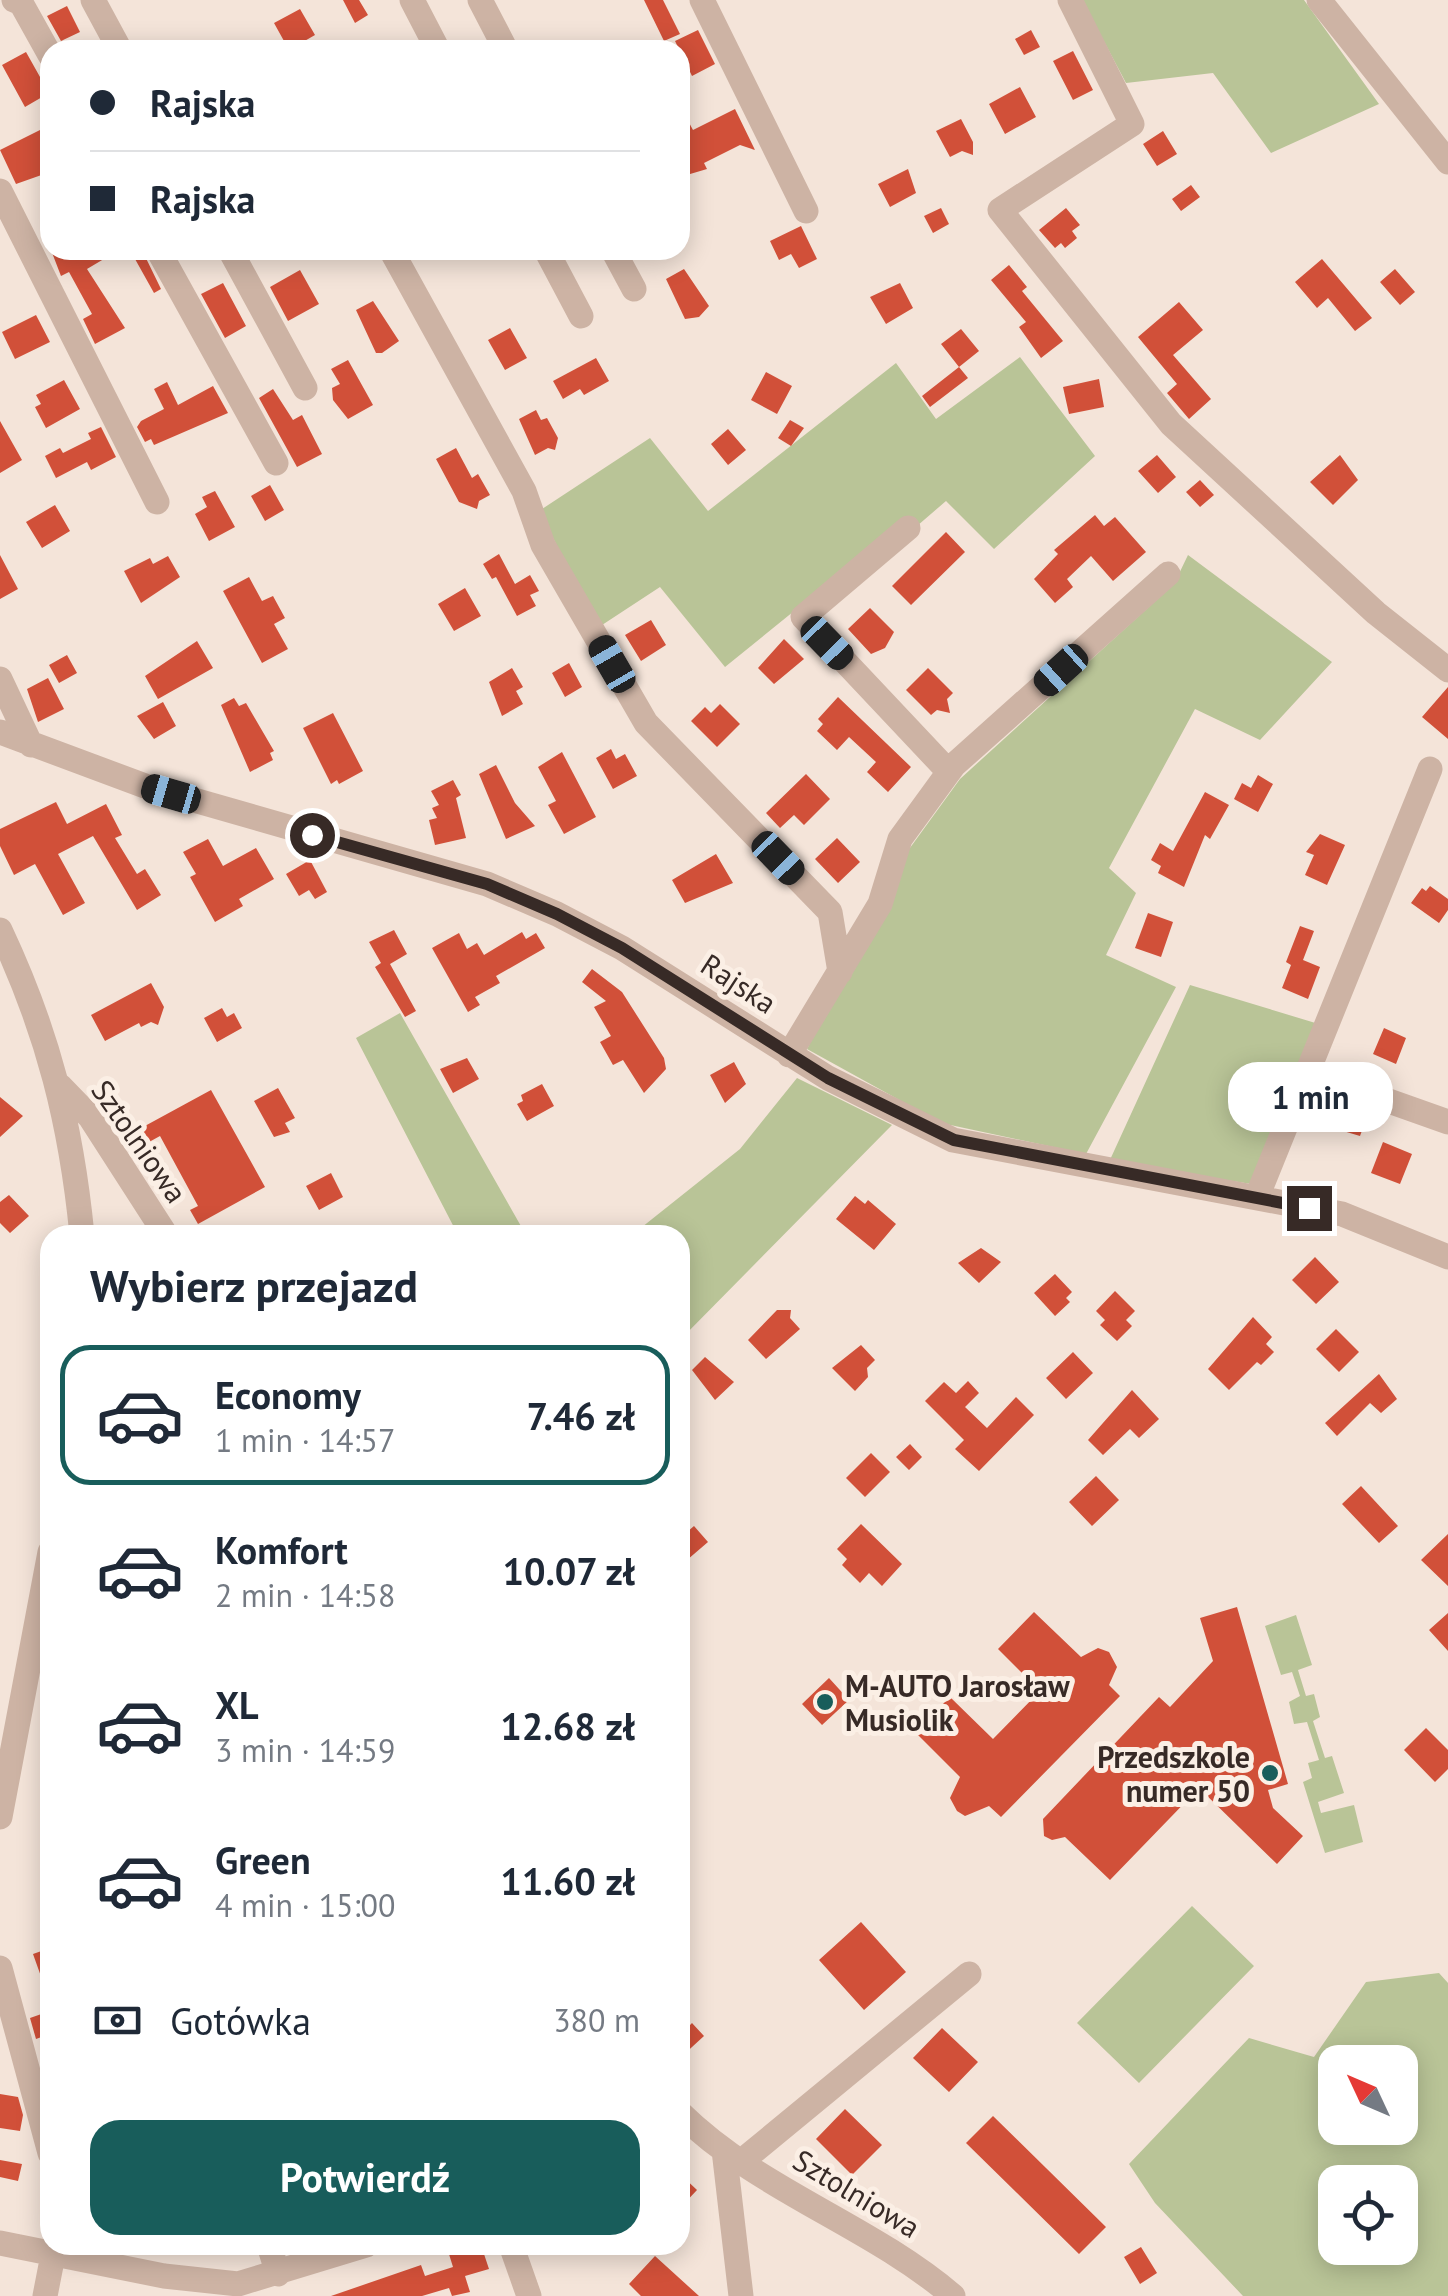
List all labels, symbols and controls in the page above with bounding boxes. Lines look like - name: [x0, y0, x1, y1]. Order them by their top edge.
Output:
- text: Rajska: [150, 78, 255, 127]
- text: Rajska: [150, 174, 255, 223]
- car: [795, 611, 859, 675]
- car: [584, 631, 640, 697]
- car: [1029, 639, 1093, 701]
- car: [138, 771, 204, 817]
- route start: [290, 813, 335, 858]
- car: [746, 826, 810, 890]
- street label: Rajska: [694, 944, 784, 1022]
- callout: 1 min: [1226, 1063, 1392, 1133]
- street label: Sztolniowa: [84, 1072, 196, 1210]
- text: 1 min: [1271, 1076, 1350, 1118]
- route end: [1287, 1186, 1332, 1231]
- text: Wybierz przejazd: [90, 1256, 418, 1314]
- icon: car: [95, 1370, 185, 1460]
- text: Economy: [215, 1370, 361, 1419]
- text: 7.46 zł: [526, 1391, 635, 1440]
- text: 1 min · 14:57: [215, 1419, 395, 1461]
- icon: car: [95, 1525, 185, 1615]
- text: Komfort: [215, 1525, 348, 1574]
- text: 10.07 zł: [502, 1546, 635, 1595]
- text: 2 min · 14:58: [215, 1574, 395, 1616]
- place label: M-AUTO Jarosław Musiolik: [845, 1666, 1070, 1739]
- icon: car: [95, 1680, 185, 1770]
- text: XL: [215, 1680, 259, 1729]
- marker: M-AUTO Jarosław Musiolik: [814, 1691, 836, 1713]
- text: 12.68 zł: [500, 1701, 635, 1750]
- text: 3 min · 14:59: [215, 1729, 395, 1771]
- place label: Przedszkole numer 50: [1097, 1737, 1250, 1810]
- marker: Przedszkole numer 50: [1259, 1762, 1281, 1784]
- icon: car: [95, 1835, 185, 1925]
- text: Green: [215, 1835, 311, 1884]
- text: 11.60 zł: [500, 1856, 635, 1905]
- text: 4 min · 15:00: [215, 1884, 395, 1926]
- icon: cash: [90, 1993, 145, 2048]
- text: Gotówka: [170, 1996, 311, 2045]
- text: 380 m: [553, 1999, 640, 2041]
- north arrow: [1318, 2045, 1418, 2145]
- map controls: [1318, 2045, 1418, 2265]
- button: Potwierdź: [90, 2120, 640, 2235]
- street label: Sztolniowa: [786, 2140, 928, 2246]
- button: locate: [1318, 2165, 1418, 2265]

